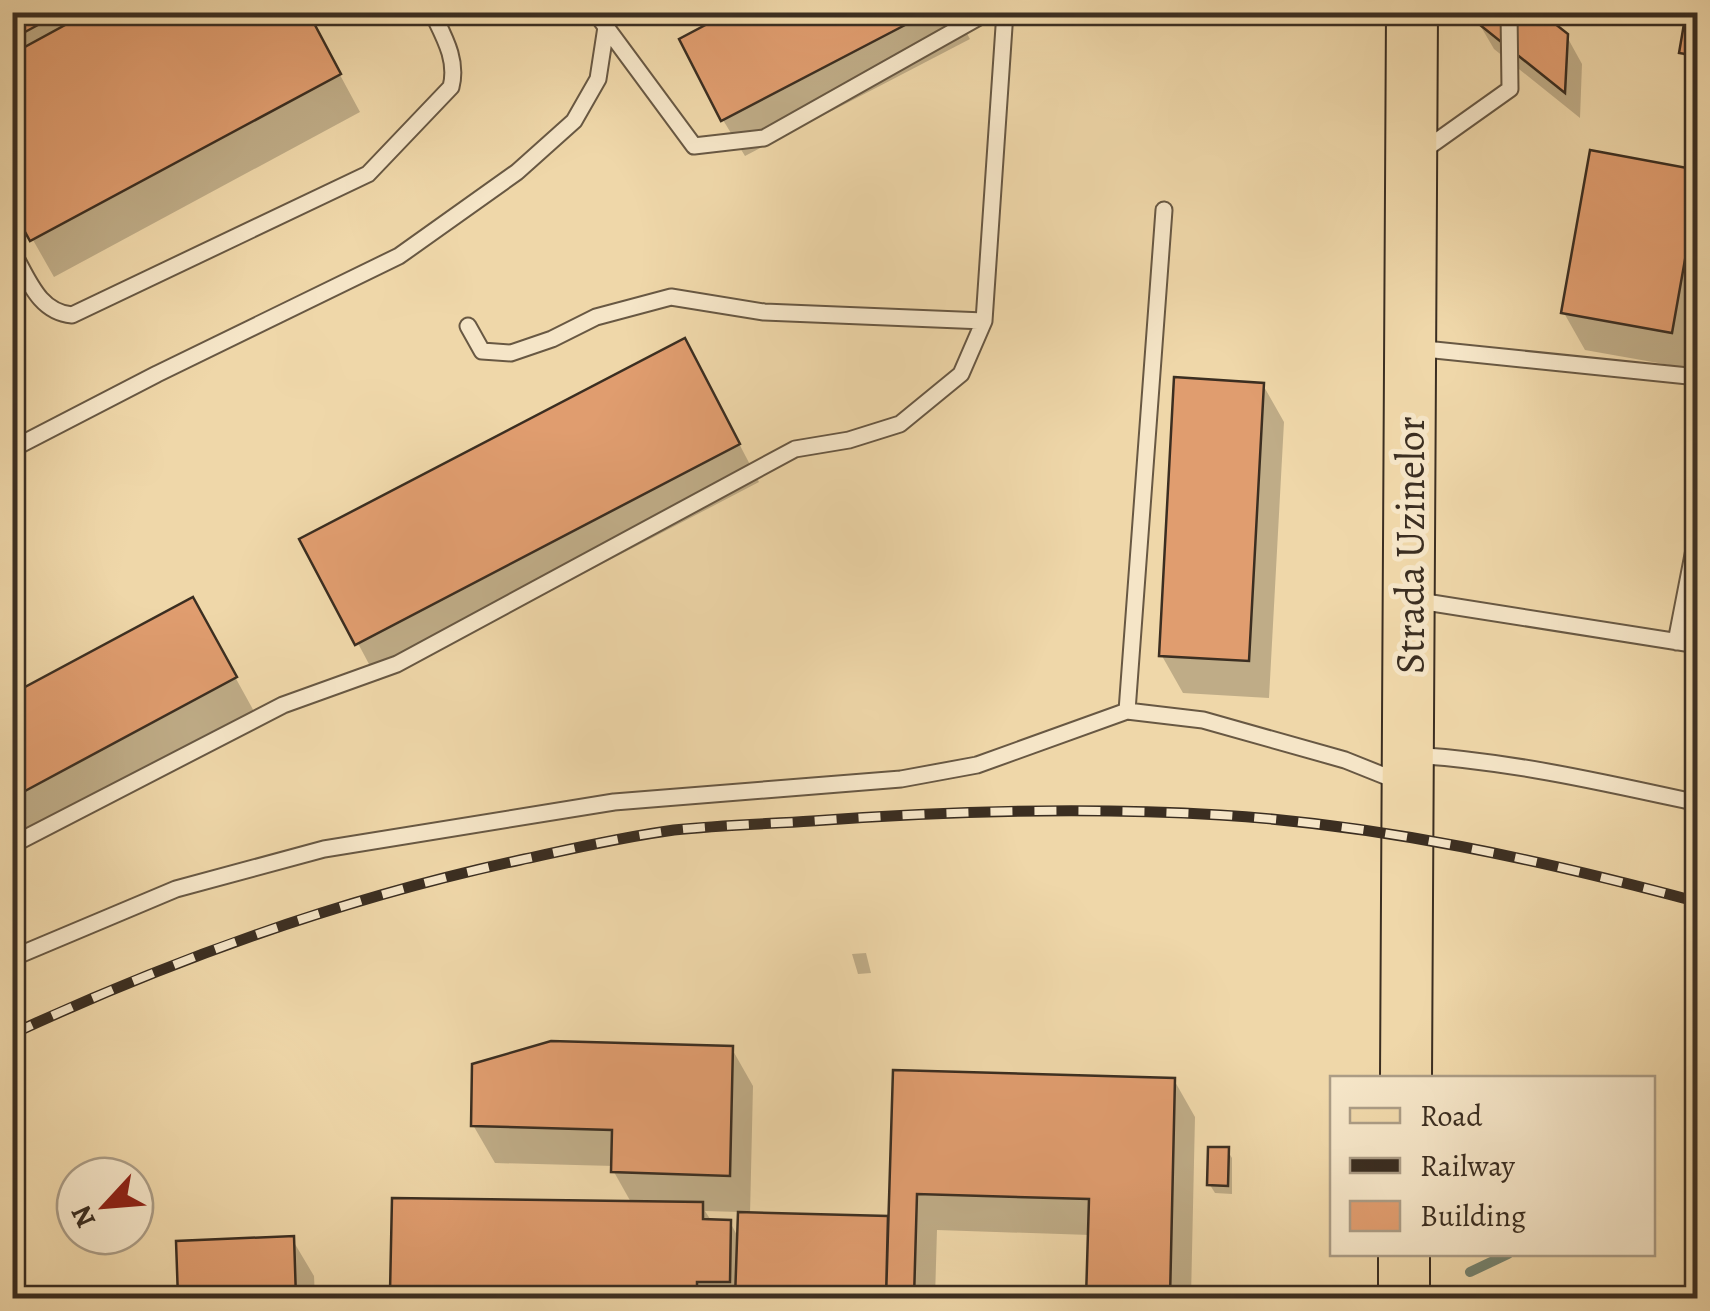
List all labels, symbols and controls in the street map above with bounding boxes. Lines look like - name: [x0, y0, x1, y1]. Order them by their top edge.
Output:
- street label: Strada Uzinelor: [1383, 416, 1438, 674]
- legend: [1330, 1076, 1655, 1256]
- text: Road: [1420, 1096, 1483, 1136]
- text: Railway: [1420, 1146, 1516, 1186]
- north arrow: [55, 1156, 155, 1256]
- text: Building: [1420, 1196, 1526, 1236]
- text: N: [62, 1199, 105, 1234]

